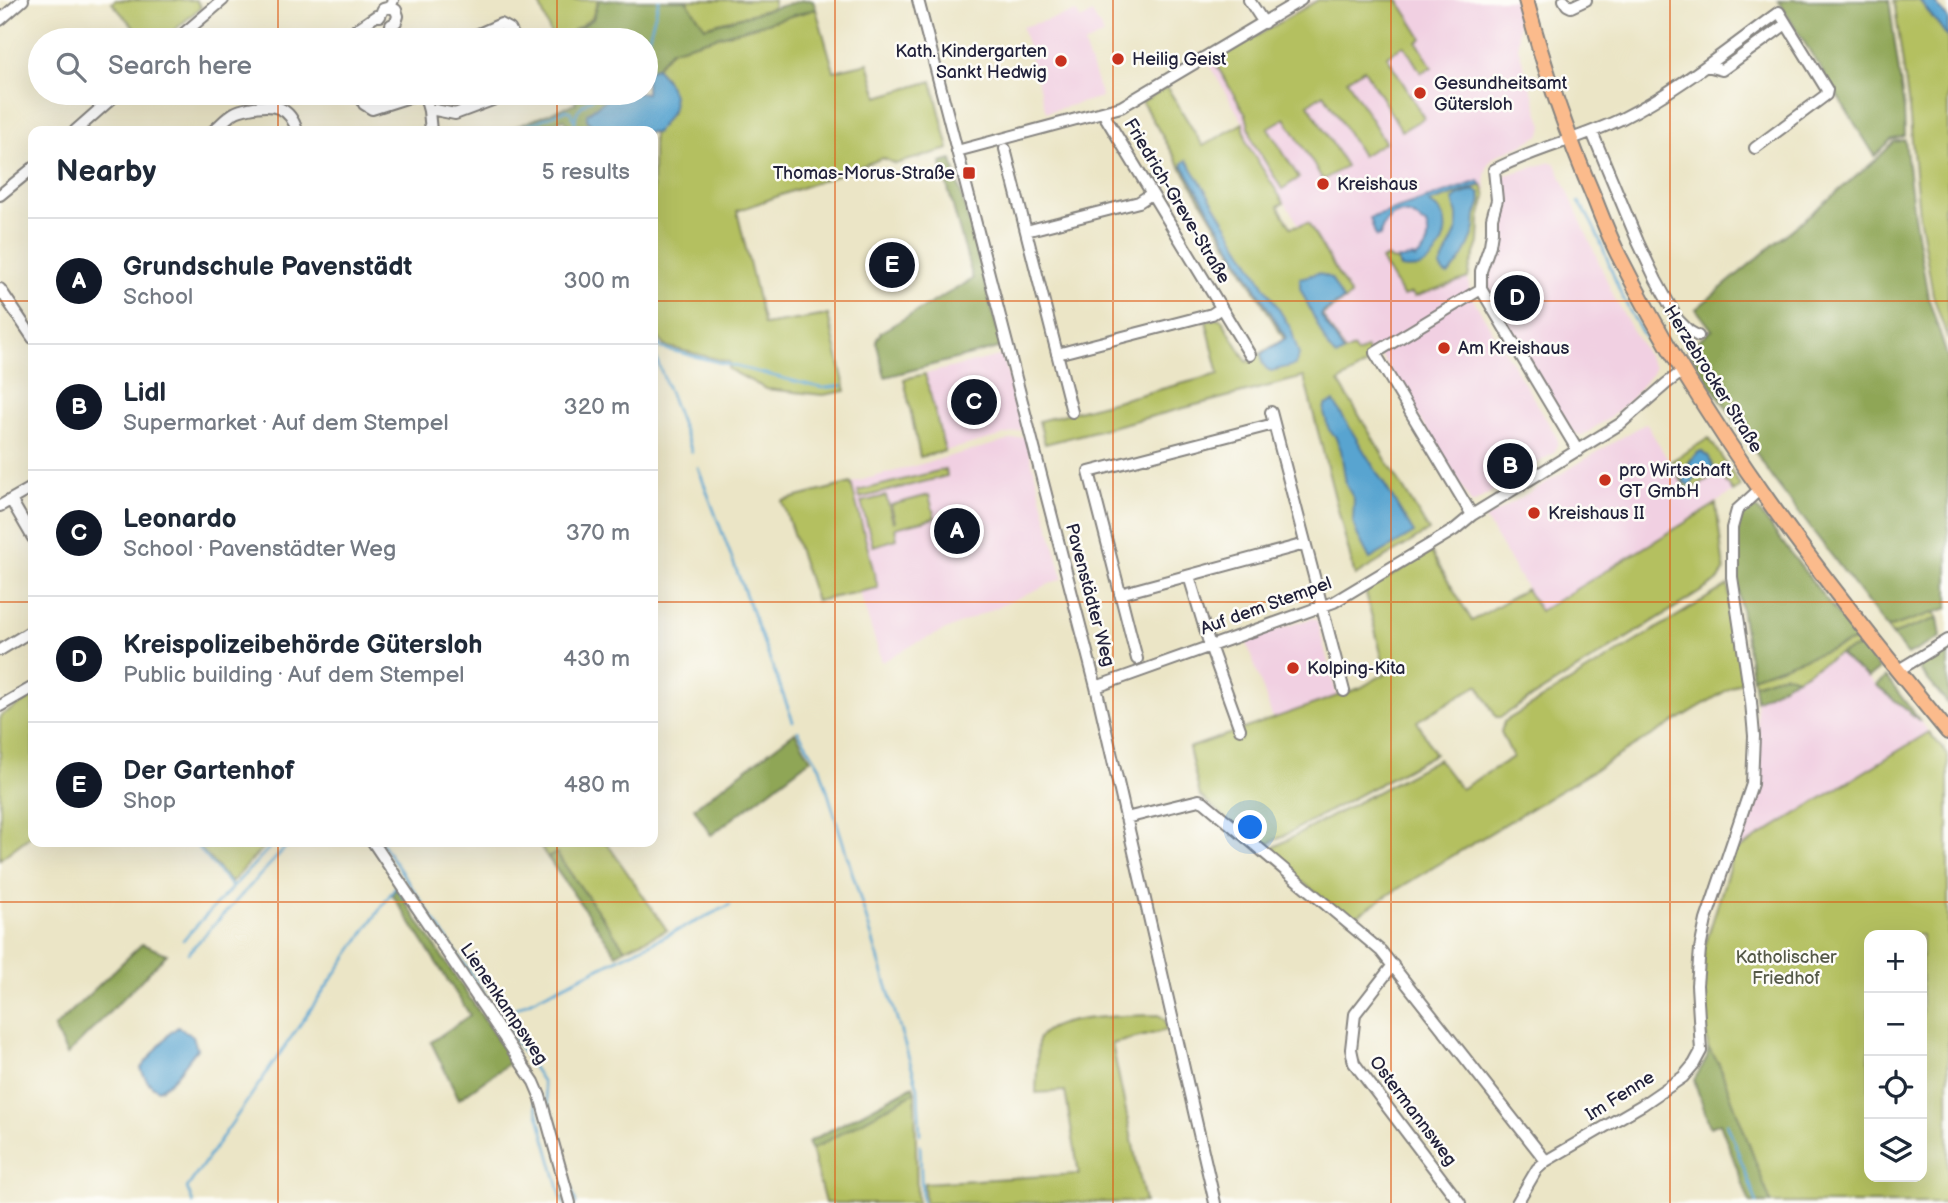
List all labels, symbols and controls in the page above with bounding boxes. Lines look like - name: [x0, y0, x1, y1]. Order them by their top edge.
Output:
- search box: [28, 28, 658, 105]
- place label: Kath. Kindergarten Sankt Hedwig: [895, 41, 1047, 83]
- icon: search: [52, 48, 90, 86]
- place label: Heilig Geist: [1132, 49, 1227, 70]
- text: Search here: [108, 51, 252, 82]
- marker: Heilig Geist: [1110, 51, 1126, 67]
- marker: Kath. Kindergarten Sankt Hedwig: [1053, 53, 1069, 69]
- place label: Gesundheitsamt Gütersloh: [1434, 73, 1568, 115]
- marker: Gesundheitsamt Gütersloh: [1412, 85, 1428, 101]
- street label: Friedrich-Greve-Straße: [1119, 115, 1235, 288]
- text: Nearby: [56, 154, 156, 190]
- text: 5 results: [542, 158, 630, 186]
- place label: Thomas-Morus-Straße: [773, 163, 955, 184]
- marker: Thomas-Morus-Straße: [961, 165, 977, 181]
- place label: Kreishaus: [1337, 174, 1418, 195]
- marker: Kreishaus: [1315, 176, 1331, 192]
- pin: E: [869, 239, 915, 291]
- text: Grundschule Pavenstädt: [123, 252, 412, 283]
- text: A: [72, 267, 86, 295]
- text: 300 m: [564, 267, 630, 295]
- pin: D: [1494, 272, 1540, 324]
- text: School: [123, 283, 193, 311]
- street label: Herzebrocker Straße: [1659, 302, 1767, 457]
- place label: Am Kreishaus: [1458, 338, 1569, 359]
- marker: Am Kreishaus: [1436, 340, 1452, 356]
- pin: C: [951, 376, 997, 428]
- text: Lidl: [123, 378, 166, 409]
- text: B: [71, 393, 87, 421]
- text: 320 m: [564, 393, 630, 421]
- text: Supermarket · Auf dem Stempel: [123, 409, 449, 437]
- pin: B: [1487, 440, 1533, 492]
- place label: pro Wirtschaft GT GmbH: [1619, 460, 1732, 502]
- marker: pro Wirtschaft GT GmbH: [1597, 472, 1613, 488]
- place label: Kreishaus II: [1548, 503, 1645, 524]
- text: Leonardo: [123, 504, 237, 535]
- pin: A: [934, 505, 980, 557]
- marker: Kreishaus II: [1526, 505, 1542, 521]
- text: C: [71, 519, 87, 547]
- text: 370 m: [566, 519, 630, 547]
- street label: Pavenstädter Weg: [1061, 521, 1119, 669]
- text: School · Pavenstädter Weg: [123, 535, 396, 563]
- street label: Auf dem Stempel: [1197, 572, 1335, 640]
- text: Kreispolizeibehörde Gütersloh: [123, 630, 483, 661]
- text: D: [71, 645, 87, 673]
- text: 430 m: [563, 645, 630, 673]
- place label: Kolping-Kita: [1307, 658, 1405, 679]
- marker: Kolping-Kita: [1285, 660, 1301, 676]
- text: Public building · Auf dem Stempel: [123, 661, 464, 689]
- text: Der Gartenhof: [123, 756, 294, 787]
- text: E: [72, 771, 86, 799]
- text: 480 m: [564, 771, 630, 799]
- text: Shop: [123, 787, 176, 815]
- your location: [1233, 810, 1267, 844]
- map controls: [1864, 930, 1927, 1182]
- button: +: [1864, 930, 1927, 993]
- street label: Lienenkampsweg: [456, 939, 552, 1069]
- park label: Katholischer Friedhof: [1735, 947, 1837, 989]
- button: −: [1864, 993, 1927, 1056]
- street label: Ostermannsweg: [1365, 1052, 1461, 1170]
- button: locate: [1864, 1056, 1927, 1119]
- street label: Im Fenne: [1582, 1066, 1659, 1125]
- button: layers: [1864, 1119, 1927, 1182]

